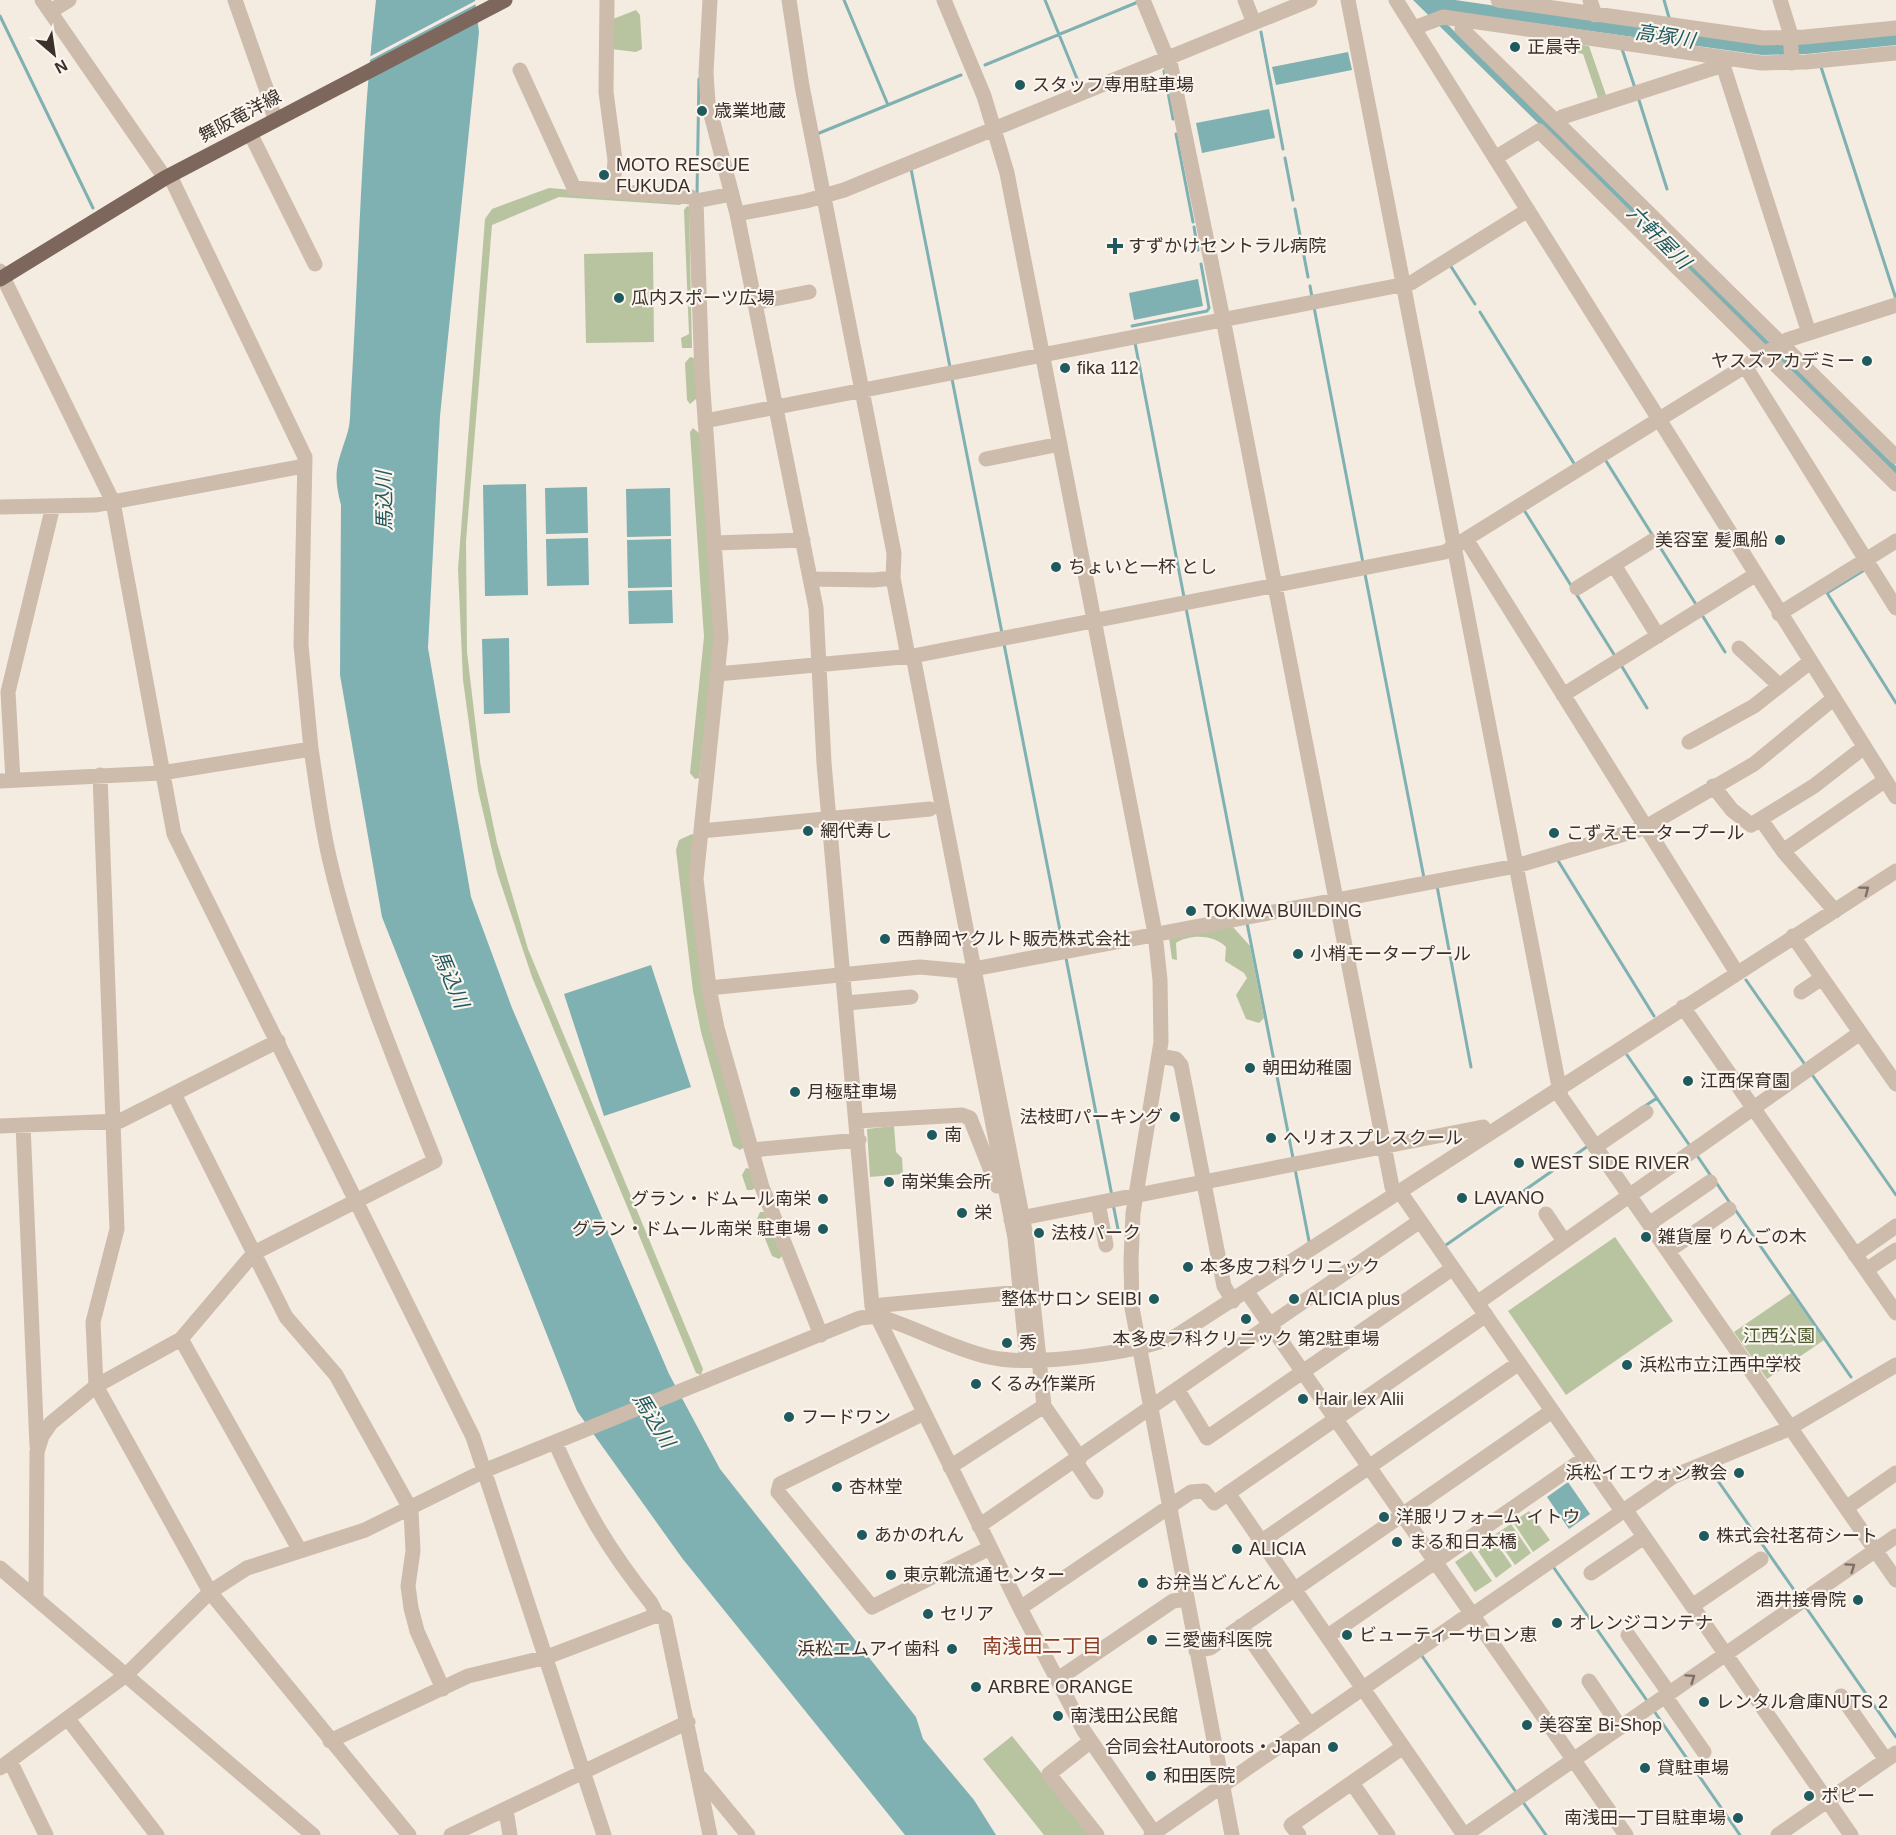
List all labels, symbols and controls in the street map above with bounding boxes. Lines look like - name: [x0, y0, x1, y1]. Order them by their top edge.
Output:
- water label: 高塚川: [1634, 20, 1698, 52]
- north arrow: [24, 24, 84, 84]
- place label: 正晨寺: [1527, 37, 1581, 57]
- marker: 正晨寺: [1508, 40, 1522, 54]
- text: N: [52, 56, 70, 77]
- place label: スタッフ専用駐車場: [1032, 75, 1194, 95]
- marker: スタッフ専用駐車場: [1013, 78, 1027, 92]
- street label: 舞阪竜洋線: [196, 86, 284, 146]
- place label: 歳業地蔵: [714, 101, 786, 121]
- marker: 歳業地蔵: [695, 104, 709, 118]
- place label: MOTO RESCUE FUKUDA: [616, 155, 750, 196]
- marker: MOTO RESCUE FUKUDA: [597, 168, 611, 182]
- water label: 六軒屋川: [1623, 201, 1696, 274]
- place label: すずかけセントラル病院: [1128, 236, 1326, 256]
- marker: すずかけセントラル病院: [1106, 237, 1124, 255]
- place label: 瓜内スポーツ広場: [631, 288, 775, 308]
- marker: 瓜内スポーツ広場: [612, 291, 626, 305]
- place label: ヤスズアカデミー: [1711, 351, 1855, 371]
- marker: ヤスズアカデミー: [1860, 354, 1874, 368]
- place label: fika 112: [1077, 358, 1139, 378]
- marker: fika 112: [1058, 361, 1072, 375]
- water label: 馬込川: [372, 469, 396, 531]
- place label: 美容室 髪風船: [1655, 530, 1768, 550]
- marker: 美容室 髪風船: [1773, 533, 1787, 547]
- place label: ちょいと一杯 とし: [1068, 557, 1217, 577]
- marker: ちょいと一杯 とし: [1049, 560, 1063, 574]
- place label: 網代寿し: [820, 821, 892, 841]
- place label: こずえモータープール: [1566, 823, 1745, 843]
- marker: 網代寿し: [801, 824, 815, 838]
- marker: こずえモータープール: [1547, 826, 1561, 840]
- one-way arrow: [1858, 887, 1869, 898]
- place label: TOKIWA BUILDING: [1203, 901, 1362, 921]
- marker: TOKIWA BUILDING: [1184, 904, 1198, 918]
- place label: 西静岡ヤクルト販売株式会社: [897, 929, 1130, 949]
- marker: 西静岡ヤクルト販売株式会社: [878, 932, 892, 946]
- place label: 小梢モータープール: [1310, 944, 1471, 964]
- water label: 馬込川: [429, 947, 474, 1013]
- marker: 小梢モータープール: [1291, 947, 1305, 961]
- place label: 朝田幼稚園: [1262, 1058, 1352, 1078]
- marker: 朝田幼稚園: [1243, 1061, 1257, 1075]
- place label: 江西保育園: [1700, 1071, 1790, 1091]
- marker: 江西保育園: [1681, 1074, 1695, 1088]
- place label: 月極駐車場: [807, 1082, 897, 1102]
- marker: 月極駐車場: [788, 1085, 802, 1099]
- place label: 法枝町パーキング: [1020, 1107, 1163, 1127]
- marker: 法枝町パーキング: [1168, 1110, 1182, 1124]
- place label: 南: [944, 1125, 962, 1145]
- marker: 南: [925, 1128, 939, 1142]
- place label: ヘリオスプレスクール: [1283, 1128, 1463, 1148]
- marker: ヘリオスプレスクール: [1264, 1131, 1278, 1145]
- place label: WEST SIDE RIVER: [1531, 1153, 1690, 1173]
- marker: WEST SIDE RIVER: [1512, 1156, 1526, 1170]
- place label: 南栄集会所: [901, 1172, 991, 1192]
- marker: 南栄集会所: [882, 1175, 896, 1189]
- place label: LAVANO: [1474, 1188, 1544, 1208]
- place label: グラン・ドムール南栄: [631, 1189, 811, 1209]
- marker: LAVANO: [1455, 1191, 1469, 1205]
- marker: グラン・ドムール南栄: [816, 1192, 830, 1206]
- place label: 栄: [974, 1203, 992, 1223]
- marker: 栄: [955, 1206, 969, 1220]
- place label: グラン・ドムール南栄 駐車場: [572, 1219, 811, 1239]
- marker: グラン・ドムール南栄 駐車場: [816, 1222, 830, 1236]
- place label: 法枝パーク: [1051, 1223, 1141, 1243]
- marker: 法枝パーク: [1032, 1226, 1046, 1240]
- place label: 雑貨屋 りんごの木: [1658, 1227, 1807, 1247]
- marker: 雑貨屋 りんごの木: [1639, 1230, 1653, 1244]
- place label: 本多皮フ科クリニック: [1200, 1257, 1380, 1277]
- marker: 本多皮フ科クリニック: [1181, 1260, 1195, 1274]
- place label: 整体サロン SEIBI: [1001, 1289, 1142, 1309]
- place label: ALICIA plus: [1306, 1289, 1400, 1309]
- marker: 整体サロン SEIBI: [1147, 1292, 1161, 1306]
- marker: ALICIA plus: [1287, 1292, 1301, 1306]
- marker: 本多皮フ科クリニック 第2駐車場: [1239, 1312, 1253, 1326]
- park label: 江西公園: [1743, 1326, 1815, 1346]
- place label: 本多皮フ科クリニック 第2駐車場: [1112, 1329, 1380, 1349]
- place label: 秀: [1019, 1333, 1037, 1353]
- marker: 秀: [1000, 1336, 1014, 1350]
- place label: 浜松市立江西中学校: [1639, 1355, 1801, 1375]
- marker: 浜松市立江西中学校: [1620, 1358, 1634, 1372]
- place label: くるみ作業所: [988, 1374, 1096, 1394]
- marker: くるみ作業所: [969, 1377, 983, 1391]
- water label: 馬込川: [629, 1389, 680, 1453]
- place label: Hair lex Alii: [1315, 1389, 1404, 1409]
- marker: Hair lex Alii: [1296, 1392, 1310, 1406]
- place label: フードワン: [801, 1407, 891, 1427]
- marker: フードワン: [782, 1410, 796, 1424]
- place label: 浜松イエウォン教会: [1565, 1463, 1727, 1483]
- marker: 浜松イエウォン教会: [1732, 1466, 1746, 1480]
- place label: 杏林堂: [849, 1477, 903, 1497]
- marker: 杏林堂: [830, 1480, 844, 1494]
- place label: 洋服リフォーム イトウ: [1396, 1507, 1580, 1527]
- marker: 洋服リフォーム イトウ: [1377, 1510, 1391, 1524]
- place label: あかのれん: [874, 1525, 964, 1545]
- place label: 株式会社茗荷シート: [1716, 1526, 1878, 1546]
- marker: あかのれん: [855, 1528, 869, 1542]
- marker: 株式会社茗荷シート: [1697, 1529, 1711, 1543]
- place label: まる和日本橋: [1409, 1532, 1517, 1552]
- marker: まる和日本橋: [1390, 1535, 1404, 1549]
- place label: ALICIA: [1249, 1539, 1306, 1559]
- marker: ALICIA: [1230, 1542, 1244, 1556]
- one-way arrow: [1844, 1563, 1855, 1574]
- place label: 東京靴流通センター: [903, 1565, 1065, 1585]
- marker: 東京靴流通センター: [884, 1568, 898, 1582]
- place label: お弁当どんどん: [1155, 1573, 1280, 1593]
- marker: お弁当どんどん: [1136, 1576, 1150, 1590]
- place label: 酒井接骨院: [1756, 1590, 1846, 1610]
- marker: 酒井接骨院: [1851, 1593, 1865, 1607]
- place label: セリア: [940, 1604, 994, 1624]
- marker: セリア: [921, 1607, 935, 1621]
- place label: オレンジコンテナ: [1569, 1613, 1713, 1633]
- marker: オレンジコンテナ: [1550, 1616, 1564, 1630]
- place label: ビューティーサロン恵: [1359, 1625, 1538, 1645]
- marker: ビューティーサロン恵: [1340, 1628, 1354, 1642]
- place label: 三愛歯科医院: [1164, 1630, 1272, 1650]
- marker: 三愛歯科医院: [1145, 1633, 1159, 1647]
- district label: 南浅田二丁目: [982, 1635, 1102, 1657]
- place label: 浜松エムアイ歯科: [797, 1639, 940, 1659]
- marker: 浜松エムアイ歯科: [945, 1642, 959, 1656]
- one-way arrow: [1684, 1674, 1695, 1685]
- place label: ARBRE ORANGE: [988, 1677, 1133, 1697]
- marker: ARBRE ORANGE: [969, 1680, 983, 1694]
- place label: レンタル倉庫NUTS 2: [1716, 1692, 1888, 1712]
- marker: レンタル倉庫NUTS 2: [1697, 1695, 1711, 1709]
- place label: 南浅田公民館: [1070, 1706, 1178, 1726]
- marker: 南浅田公民館: [1051, 1709, 1065, 1723]
- place label: 美容室 Bi-Shop: [1539, 1715, 1662, 1735]
- marker: 美容室 Bi-Shop: [1520, 1718, 1534, 1732]
- place label: 合同会社Autoroots・Japan: [1105, 1737, 1321, 1757]
- marker: 合同会社Autoroots・Japan: [1326, 1740, 1340, 1754]
- place label: 貸駐車場: [1657, 1758, 1729, 1778]
- marker: 貸駐車場: [1638, 1761, 1652, 1775]
- place label: 和田医院: [1163, 1766, 1235, 1786]
- marker: 和田医院: [1144, 1769, 1158, 1783]
- place label: ポピー: [1821, 1786, 1875, 1806]
- marker: ポピー: [1802, 1789, 1816, 1803]
- place label: 南浅田一丁目駐車場: [1564, 1808, 1726, 1828]
- marker: 南浅田一丁目駐車場: [1731, 1811, 1745, 1825]

